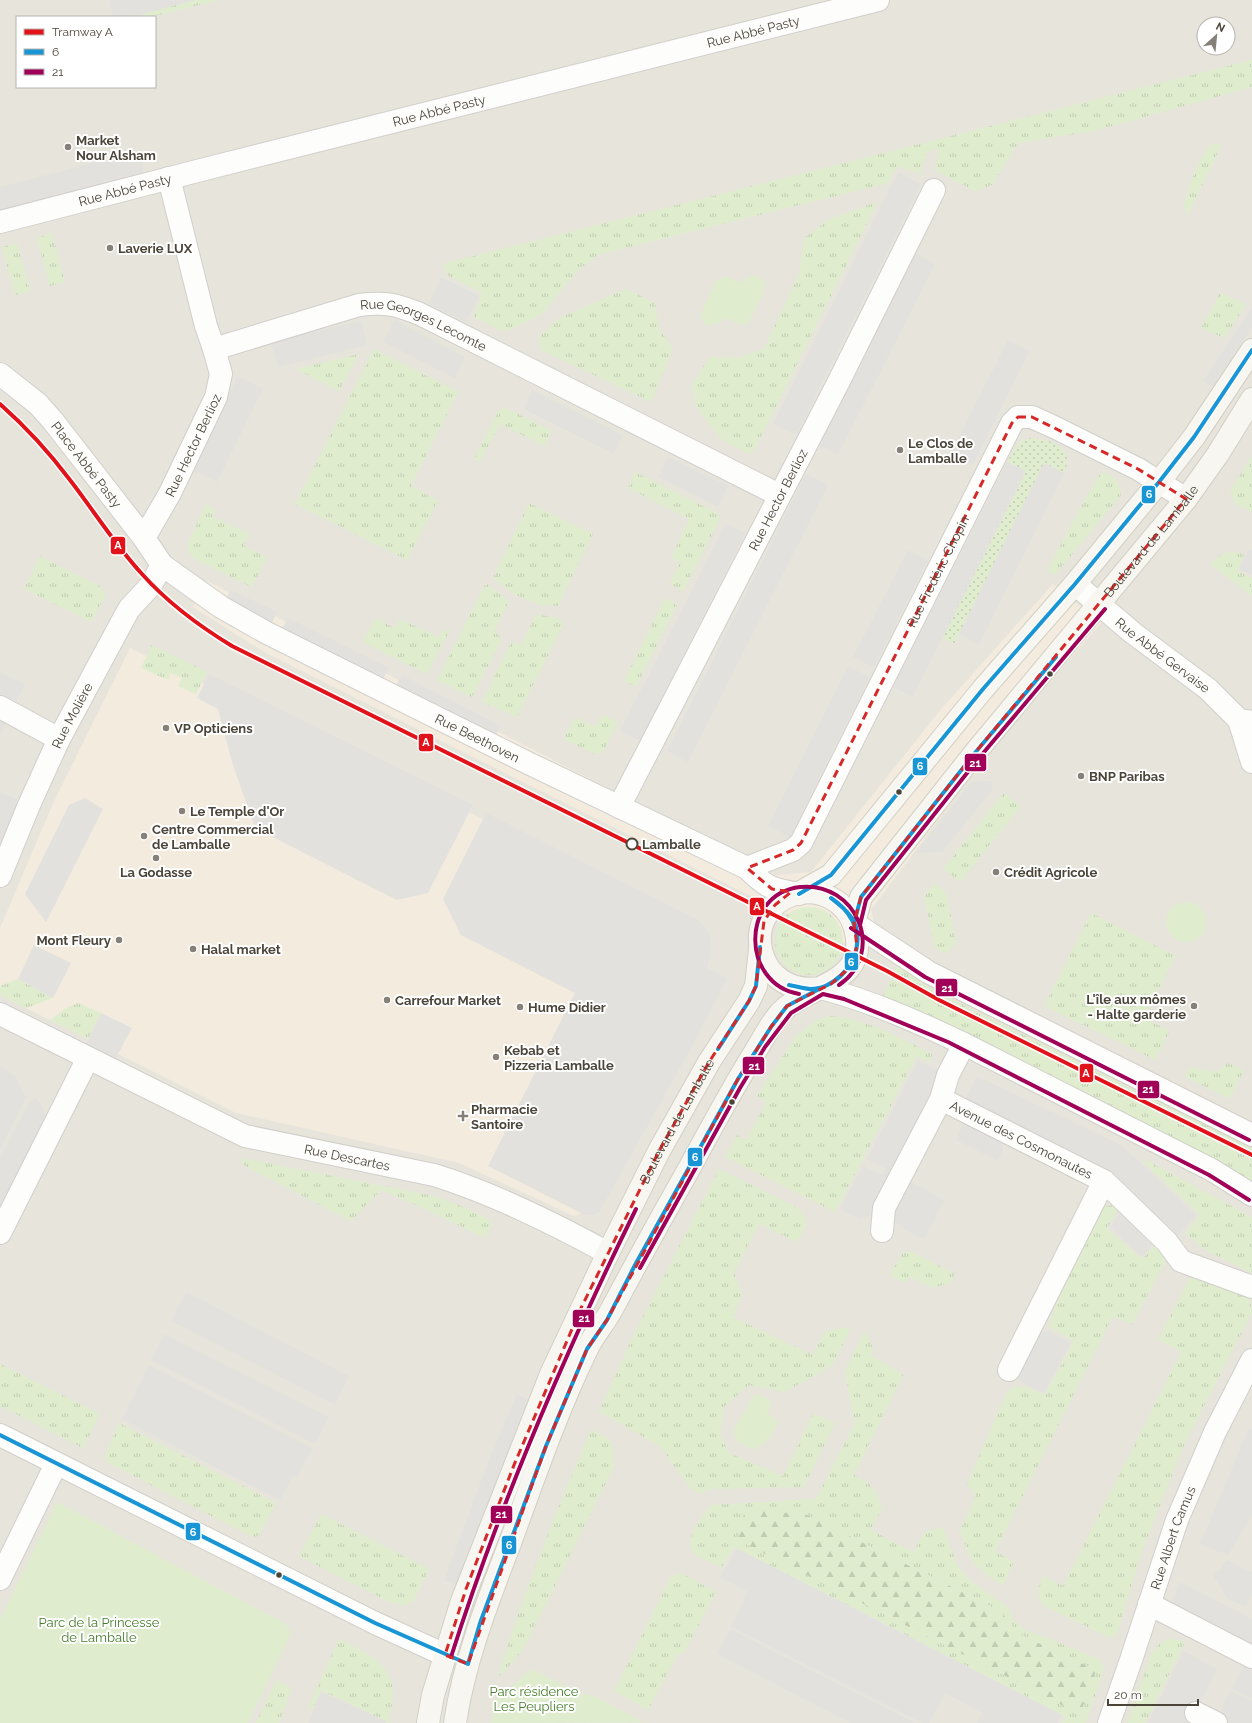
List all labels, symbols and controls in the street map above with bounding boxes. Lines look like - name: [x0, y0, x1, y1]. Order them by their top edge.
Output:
- street label: Rue Abbé Pasty: [705, 12, 801, 50]
- legend: [16, 16, 156, 88]
- north arrow: [1196, 16, 1236, 56]
- text: N: [1214, 20, 1227, 35]
- text: Tramway A: [52, 25, 113, 39]
- text: 6: [52, 45, 59, 59]
- text: 21: [52, 65, 63, 79]
- street label: Rue Abbé Pasty: [391, 91, 487, 129]
- place label: Market Nour Alsham: [76, 133, 156, 163]
- marker: Market Nour Alsham: [63, 142, 73, 152]
- street label: Rue Abbé Pasty: [77, 171, 173, 209]
- place label: Laverie LUX: [118, 241, 193, 256]
- marker: Laverie LUX: [105, 243, 115, 253]
- street label: Rue Georges Lecomte: [359, 296, 489, 354]
- street label: Rue Hector Berlioz: [162, 391, 224, 499]
- street label: Place Abbé Pasty: [49, 418, 125, 510]
- place label: Le Clos de Lamballe: [908, 436, 973, 466]
- marker: Le Clos de Lamballe: [895, 445, 905, 455]
- street label: Rue Hector Berlioz: [745, 446, 810, 553]
- street label: Boulevard de Lamballe: [1100, 482, 1201, 600]
- line badge: 6: [1141, 485, 1156, 504]
- text: 6: [1146, 488, 1153, 501]
- street label: Rue Frédéric Chopin: [903, 513, 972, 630]
- line badge: A: [110, 536, 126, 555]
- text: A: [114, 539, 122, 552]
- street label: Rue Abbé Gervaise: [1113, 614, 1213, 696]
- unlabelled marker: [1045, 669, 1055, 679]
- street label: Rue Molière: [48, 680, 96, 751]
- street label: Rue Beethoven: [433, 710, 522, 765]
- place label: VP Opticiens: [174, 721, 253, 736]
- marker: VP Opticiens: [161, 723, 171, 733]
- line badge: A: [418, 733, 434, 752]
- text: A: [422, 736, 430, 749]
- line badge: 21: [964, 753, 987, 772]
- line badge: 6: [912, 757, 928, 776]
- text: 21: [969, 757, 981, 770]
- text: 6: [917, 760, 924, 773]
- place label: BNP Paribas: [1089, 769, 1165, 784]
- marker: BNP Paribas: [1076, 771, 1086, 781]
- unlabelled marker: [894, 787, 904, 797]
- place label: Le Temple d'Or: [190, 804, 284, 819]
- marker: Le Temple d'Or: [177, 806, 187, 816]
- place label: Centre Commercial de Lamballe: [152, 822, 274, 852]
- marker: Centre Commercial de Lamballe: [139, 831, 149, 841]
- marker: Lamballe: [625, 837, 639, 851]
- place label: Lamballe: [642, 837, 701, 852]
- marker: La Godasse: [151, 853, 161, 863]
- place label: La Godasse: [120, 865, 192, 880]
- place label: Crédit Agricole: [1004, 865, 1097, 880]
- marker: Crédit Agricole: [991, 867, 1001, 877]
- line badge: A: [749, 897, 765, 916]
- text: A: [753, 900, 761, 913]
- place label: Mont Fleury: [36, 933, 111, 948]
- marker: Mont Fleury: [114, 935, 124, 945]
- place label: Halal market: [201, 942, 281, 957]
- marker: Halal market: [188, 944, 198, 954]
- line badge: 6: [844, 952, 859, 971]
- text: 6: [848, 956, 855, 969]
- line badge: 21: [935, 978, 958, 997]
- text: 21: [941, 982, 953, 995]
- place label: L'île aux mômes - Halte garderie: [1086, 992, 1187, 1022]
- place label: Carrefour Market: [395, 993, 501, 1008]
- marker: Carrefour Market: [382, 995, 392, 1005]
- place label: Hume Didier: [528, 1000, 606, 1015]
- marker: L'île aux mômes - Halte garderie: [1189, 1001, 1199, 1011]
- marker: Hume Didier: [515, 1002, 525, 1012]
- place label: Kebab et Pizzeria Lamballe: [504, 1043, 614, 1073]
- marker: Kebab et Pizzeria Lamballe: [491, 1052, 501, 1062]
- street label: Boulevard de Lamballe: [636, 1056, 717, 1186]
- line badge: 21: [742, 1056, 765, 1075]
- text: 21: [748, 1060, 760, 1073]
- line badge: A: [1079, 1063, 1094, 1083]
- text: A: [1082, 1067, 1090, 1080]
- line badge: 21: [1137, 1080, 1160, 1099]
- text: 21: [1142, 1083, 1154, 1096]
- unlabelled marker: [727, 1097, 737, 1107]
- street label: Avenue des Cosmonautes: [948, 1097, 1095, 1182]
- place label: Pharmacie Santoire: [471, 1102, 538, 1132]
- marker: Pharmacie Santoire: [458, 1111, 468, 1121]
- street label: Rue Descartes: [303, 1141, 391, 1173]
- line badge: 6: [687, 1147, 703, 1167]
- text: 6: [692, 1151, 699, 1164]
- line badge: 21: [572, 1309, 595, 1328]
- text: 21: [578, 1312, 590, 1325]
- street label: Rue Albert Camus: [1147, 1484, 1198, 1591]
- line badge: 21: [490, 1505, 513, 1524]
- text: 21: [495, 1508, 507, 1521]
- line badge: 6: [185, 1522, 201, 1541]
- text: 6: [190, 1526, 197, 1539]
- line badge: 6: [501, 1535, 517, 1555]
- text: 6: [506, 1539, 513, 1552]
- unlabelled marker: [274, 1570, 284, 1580]
- park label: Parc de la Princesse de Lamballe: [39, 1615, 160, 1645]
- scale bar: [1108, 1681, 1198, 1707]
- park label: Parc résidence Les Peupliers: [490, 1684, 579, 1714]
- text: 20 m: [1114, 1688, 1142, 1702]

